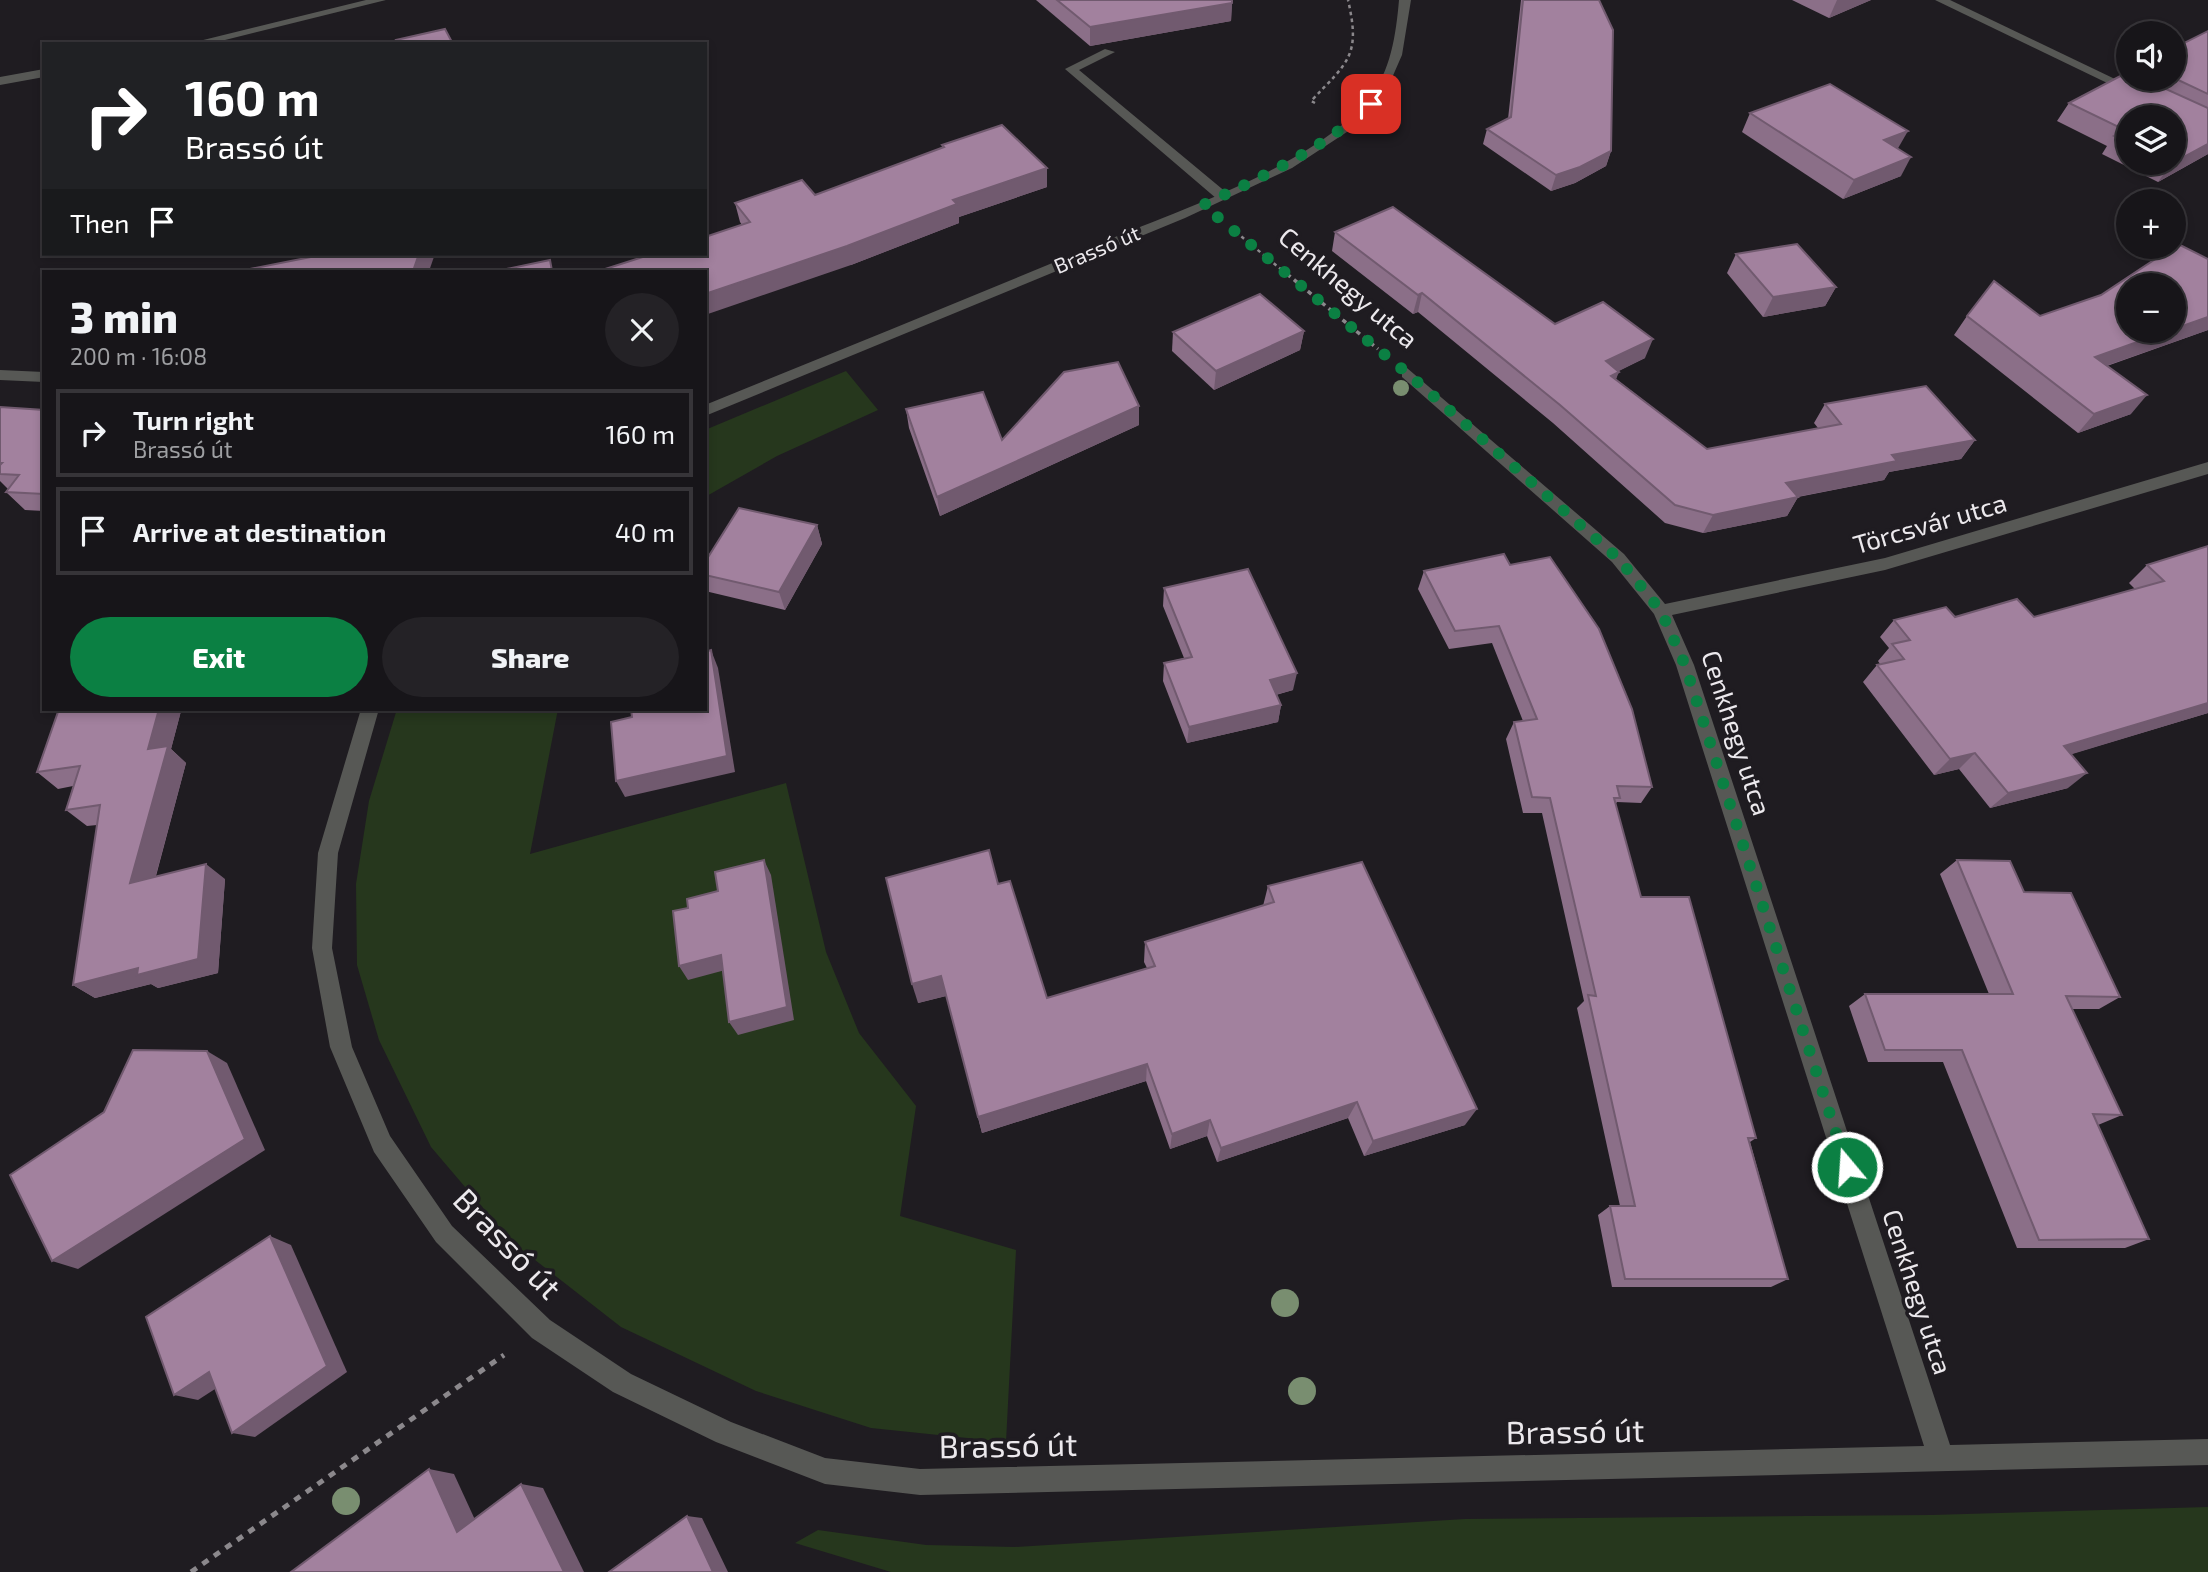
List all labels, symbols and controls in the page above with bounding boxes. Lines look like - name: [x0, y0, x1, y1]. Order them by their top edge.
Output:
- map controls: [2116, 21, 2186, 343]
- button: sound: [2116, 21, 2186, 91]
- text: 160 m: [185, 67, 320, 126]
- icon: right: [70, 70, 161, 161]
- pin: [1341, 74, 1401, 134]
- icon: arrive: [1352, 85, 1390, 123]
- button: layers: [2116, 105, 2186, 175]
- text: Brassó út: [185, 127, 324, 165]
- button: +: [2116, 189, 2186, 259]
- icon: arrive: [143, 203, 181, 241]
- text: Then: [70, 207, 129, 238]
- street label: Brassó út: [1050, 219, 1143, 278]
- street label: Cenkhegy utca: [1273, 220, 1425, 354]
- button: −: [2116, 273, 2186, 343]
- text: 3 min: [70, 291, 178, 341]
- button: close: [605, 293, 679, 367]
- text: 200 m · 16:08: [70, 342, 207, 370]
- text: Turn right: [133, 404, 254, 435]
- icon: right: [74, 414, 112, 452]
- text: 160 m: [606, 418, 675, 449]
- text: Brassó út: [133, 435, 233, 463]
- street label: Törcsvár utca: [1849, 486, 2010, 559]
- icon: arrive: [74, 512, 112, 550]
- text: Arrive at destination: [133, 516, 386, 547]
- text: 40 m: [615, 516, 675, 547]
- button: Exit: [70, 617, 368, 697]
- button: Share: [382, 617, 679, 697]
- street label: Cenkhegy utca: [1696, 646, 1779, 819]
- position arrow: [1810, 1130, 1884, 1204]
- street label: Brassó út: [447, 1180, 570, 1306]
- street label: Cenkhegy utca: [1877, 1205, 1960, 1378]
- street label: Brassó út: [1505, 1410, 1645, 1450]
- street label: Brassó út: [938, 1424, 1078, 1464]

